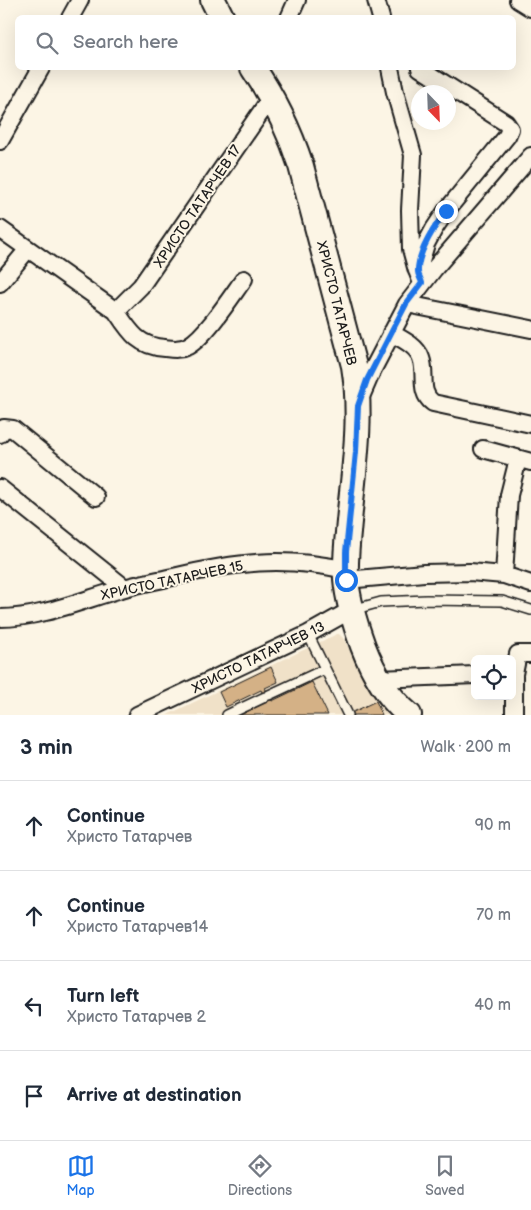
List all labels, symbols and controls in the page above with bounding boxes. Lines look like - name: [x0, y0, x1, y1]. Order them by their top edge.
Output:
- search box: [15, 15, 516, 70]
- icon: search: [33, 29, 61, 57]
- text: Search here: [73, 31, 178, 54]
- north arrow: [411, 85, 456, 130]
- street label: ХРИСТО ТАТАРЧЕВ 17: [150, 142, 245, 271]
- route end: [435, 200, 458, 223]
- street label: ХРИСТО ТАТАРЧЕВ: [313, 239, 360, 367]
- street label: ХРИСТО ТАТАРЧЕВ 15: [99, 557, 245, 604]
- route start: [335, 569, 358, 592]
- street label: ХРИСТО ТАТАРЧЕВ 13: [189, 618, 327, 697]
- map controls: [471, 655, 516, 700]
- button: locate: [471, 655, 516, 700]
- text: 3 min: [20, 735, 73, 760]
- text: Walk · 200 m: [421, 738, 511, 757]
- text: Continue: [67, 805, 145, 828]
- icon: ahead: [20, 812, 48, 840]
- text: 90 m: [475, 816, 511, 835]
- text: Христо Татарчев: [67, 828, 192, 847]
- text: Continue: [67, 895, 145, 918]
- icon: ahead: [20, 902, 48, 930]
- text: 70 m: [476, 906, 511, 925]
- text: Христо Татарчев14: [67, 918, 208, 937]
- text: Turn left: [67, 985, 139, 1008]
- icon: left: [20, 992, 48, 1020]
- text: 40 m: [474, 996, 511, 1015]
- text: Христо Татарчев 2: [67, 1008, 206, 1027]
- icon: arrive: [20, 1082, 48, 1110]
- text: Arrive at destination: [67, 1084, 242, 1107]
- tab: Map: [67, 1152, 95, 1199]
- tab: Directions: [228, 1152, 292, 1199]
- tab: Saved: [425, 1152, 464, 1199]

